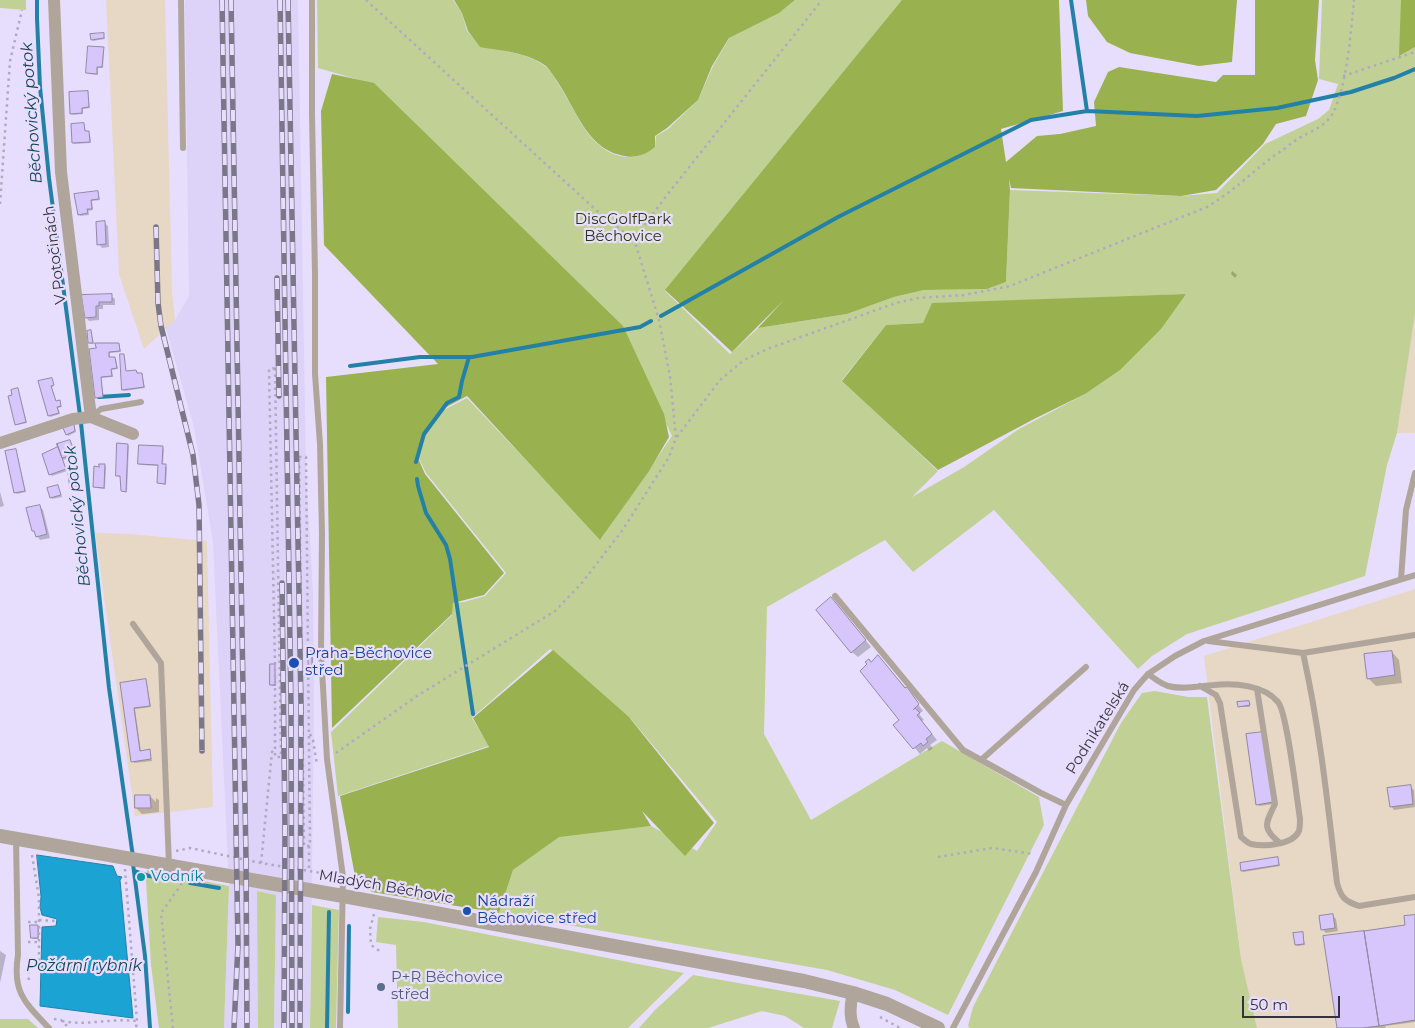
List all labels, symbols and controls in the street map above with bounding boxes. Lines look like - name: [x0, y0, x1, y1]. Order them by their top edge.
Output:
- water label: Běchovický potok: [17, 42, 47, 184]
- street label: V Potočinách: [40, 205, 70, 305]
- park label: DiscGolfPark Běchovice: [575, 211, 671, 246]
- water label: Běchovický potok: [61, 445, 95, 587]
- place label: Praha-Běchovice střed: [305, 645, 432, 680]
- marker: Praha-Běchovice střed: [287, 656, 301, 670]
- street label: Podnikatelská: [1062, 678, 1134, 778]
- street label: Mladých Běchovic: [317, 866, 455, 908]
- place label: Vodník: [151, 868, 203, 886]
- marker: Vodník: [135, 871, 147, 883]
- place label: Nádraží Běchovice střed: [477, 893, 597, 928]
- marker: Nádraží Běchovice střed: [461, 905, 473, 917]
- water label: Požární rybník: [26, 956, 142, 976]
- place label: P+R Běchovice střed: [391, 969, 503, 1004]
- marker: P+R Běchovice střed: [375, 981, 387, 993]
- scale bar: [1245, 986, 1342, 1018]
- text: 50 m: [1250, 995, 1288, 1014]

